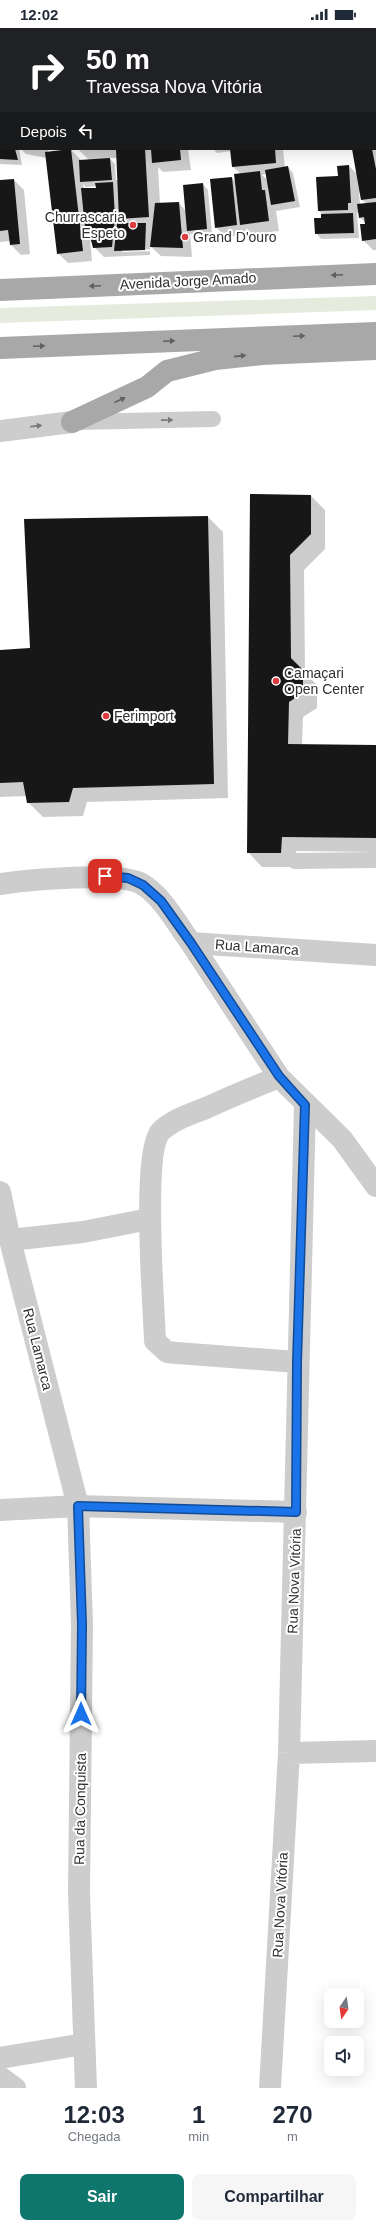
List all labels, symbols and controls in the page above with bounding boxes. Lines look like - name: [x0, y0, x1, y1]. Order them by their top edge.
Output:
- text: 12:02: [20, 6, 58, 23]
- icon: right: [20, 44, 72, 96]
- text: 50 m: [86, 44, 150, 75]
- text: Travessa Nova Vitória: [86, 77, 262, 97]
- icon: left: [75, 120, 97, 142]
- text: Depois: [20, 123, 67, 140]
- place label: Churrascaria Espeto: [45, 209, 125, 241]
- marker: Churrascaria Espeto: [128, 220, 138, 230]
- place label: Grand D'ouro: [193, 229, 277, 245]
- marker: Grand D'ouro: [180, 232, 190, 242]
- street label: Avenida Jorge Amado: [119, 269, 257, 293]
- one-way arrow: [330, 272, 343, 278]
- one-way arrow: [89, 282, 101, 289]
- one-way arrow: [293, 333, 305, 340]
- one-way arrow: [163, 338, 176, 344]
- one-way arrow: [33, 343, 46, 349]
- one-way arrow: [234, 353, 246, 359]
- one-way arrow: [115, 397, 126, 403]
- one-way arrow: [161, 417, 174, 423]
- one-way arrow: [30, 423, 42, 430]
- place label: Camaçari Open Center: [284, 665, 364, 697]
- marker: Camaçari Open Center: [271, 676, 281, 686]
- place label: Ferimport: [114, 708, 174, 724]
- marker: Ferimport: [101, 711, 111, 721]
- pin: [88, 859, 122, 893]
- icon: arrive: [94, 865, 116, 887]
- street label: Rua Lamarca: [215, 936, 300, 958]
- street label: Rua Lamarca: [20, 1306, 56, 1392]
- street label: Rua Nova Vitória: [284, 1528, 304, 1634]
- position arrow: [60, 1693, 102, 1735]
- street label: Rua da Conquista: [71, 1753, 89, 1865]
- street label: Rua Nova Vitória: [269, 1852, 291, 1958]
- north arrow: [324, 1988, 364, 2028]
- map controls: [324, 1988, 364, 2076]
- button: sound: [324, 2036, 364, 2076]
- text: 12:03: [63, 2101, 125, 2128]
- text: 1: [192, 2101, 205, 2128]
- text: 270: [273, 2101, 313, 2128]
- text: Chegada: [68, 2129, 120, 2144]
- text: min: [188, 2129, 209, 2144]
- text: m: [287, 2129, 298, 2144]
- button: Sair: [20, 2174, 184, 2220]
- button: Compartilhar: [192, 2174, 356, 2220]

